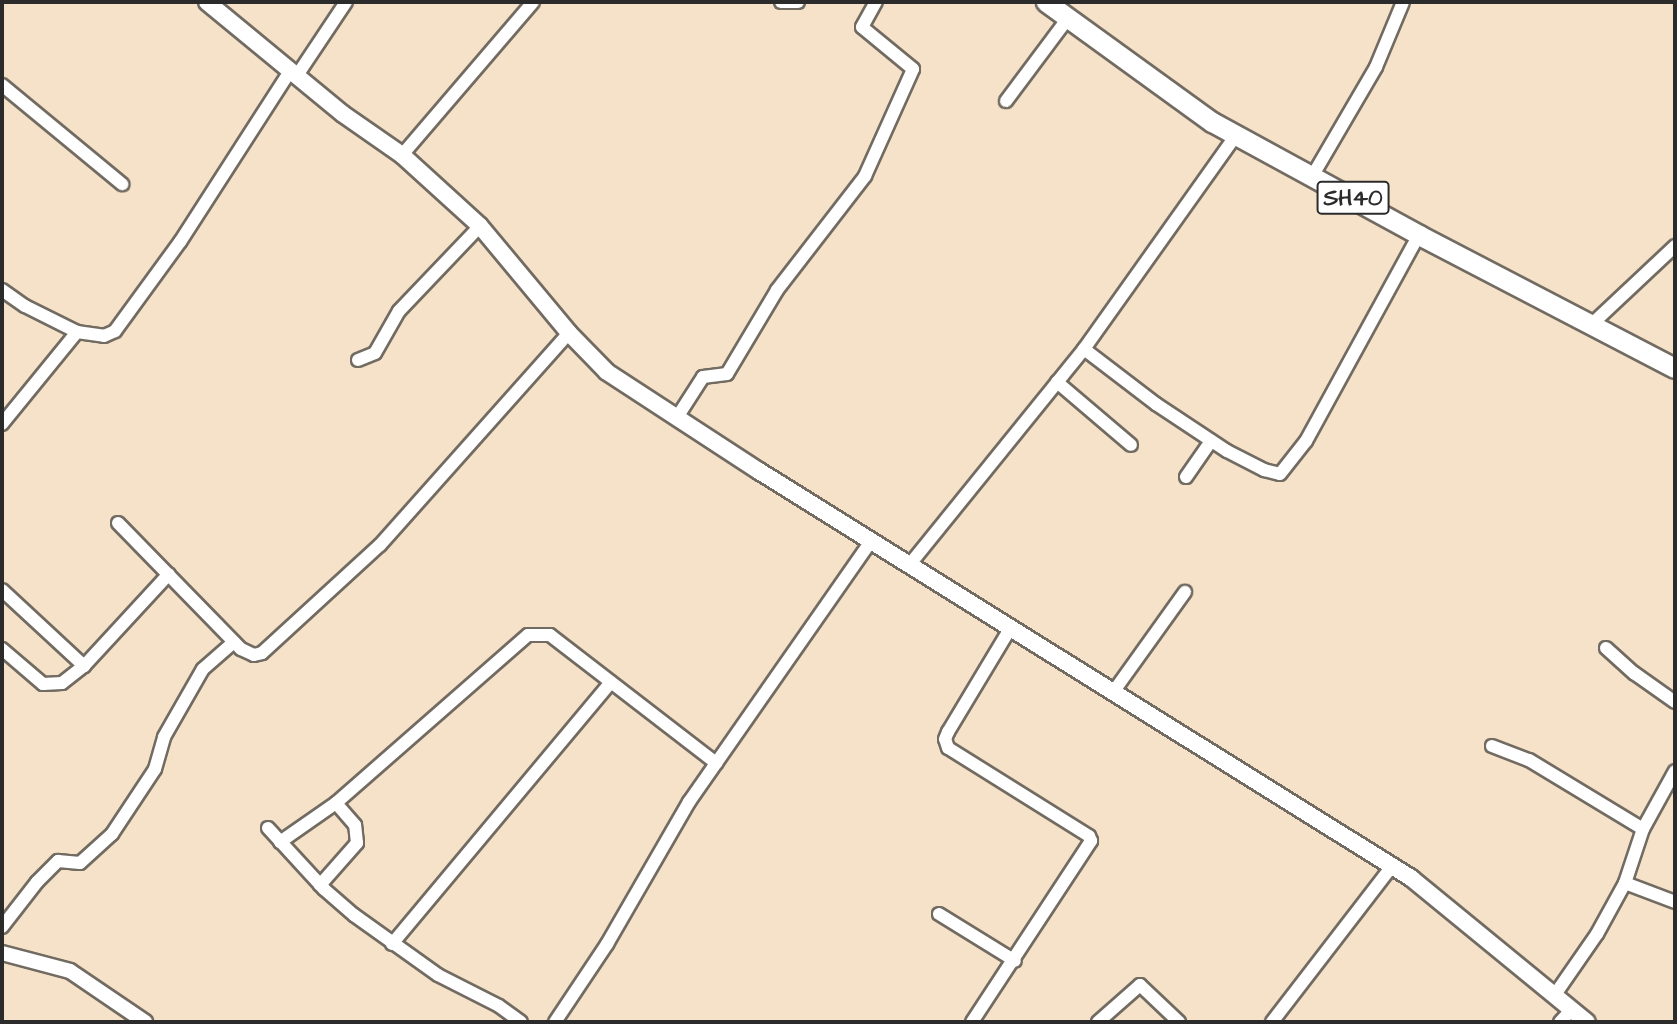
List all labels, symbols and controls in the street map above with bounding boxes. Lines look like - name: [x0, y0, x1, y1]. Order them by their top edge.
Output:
- road number: SH40: [1316, 178, 1390, 218]

